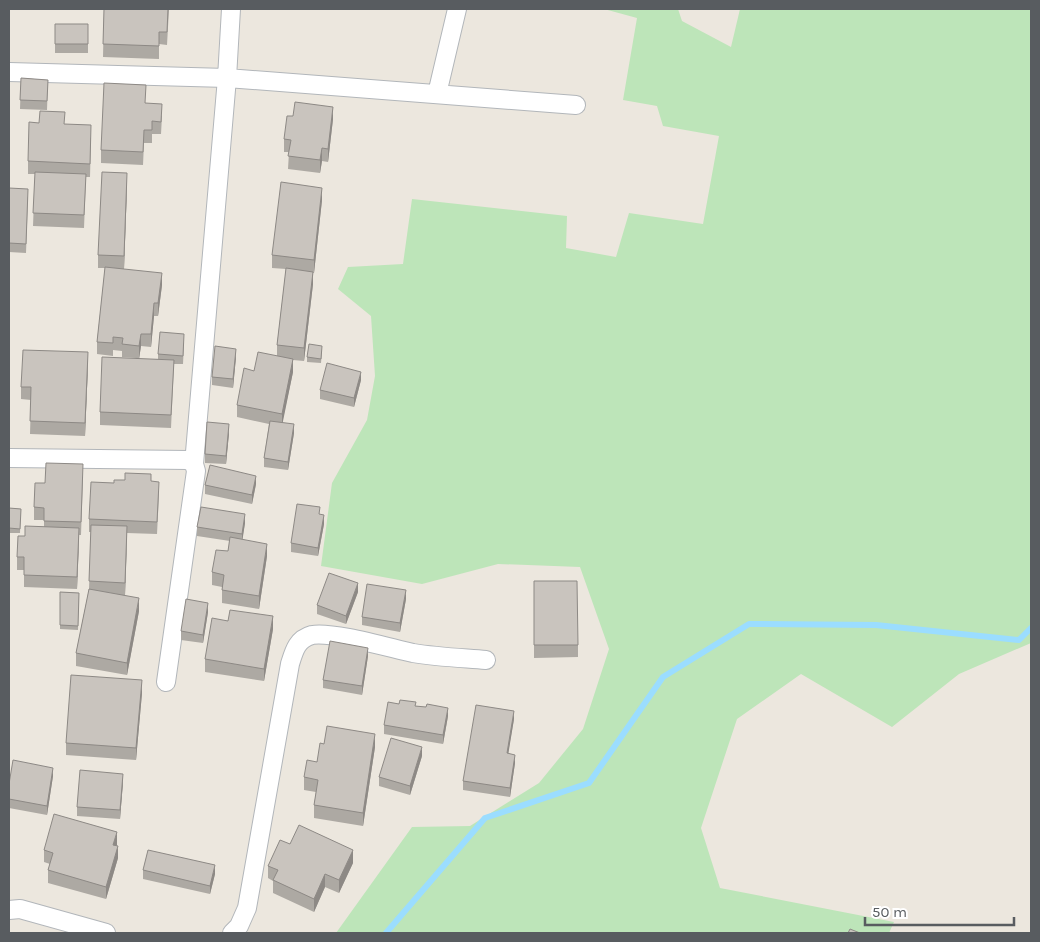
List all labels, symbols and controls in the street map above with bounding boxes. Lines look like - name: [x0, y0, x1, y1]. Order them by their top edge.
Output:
- scale bar: [865, 894, 1014, 926]
- text: 50 m: [872, 903, 907, 921]

